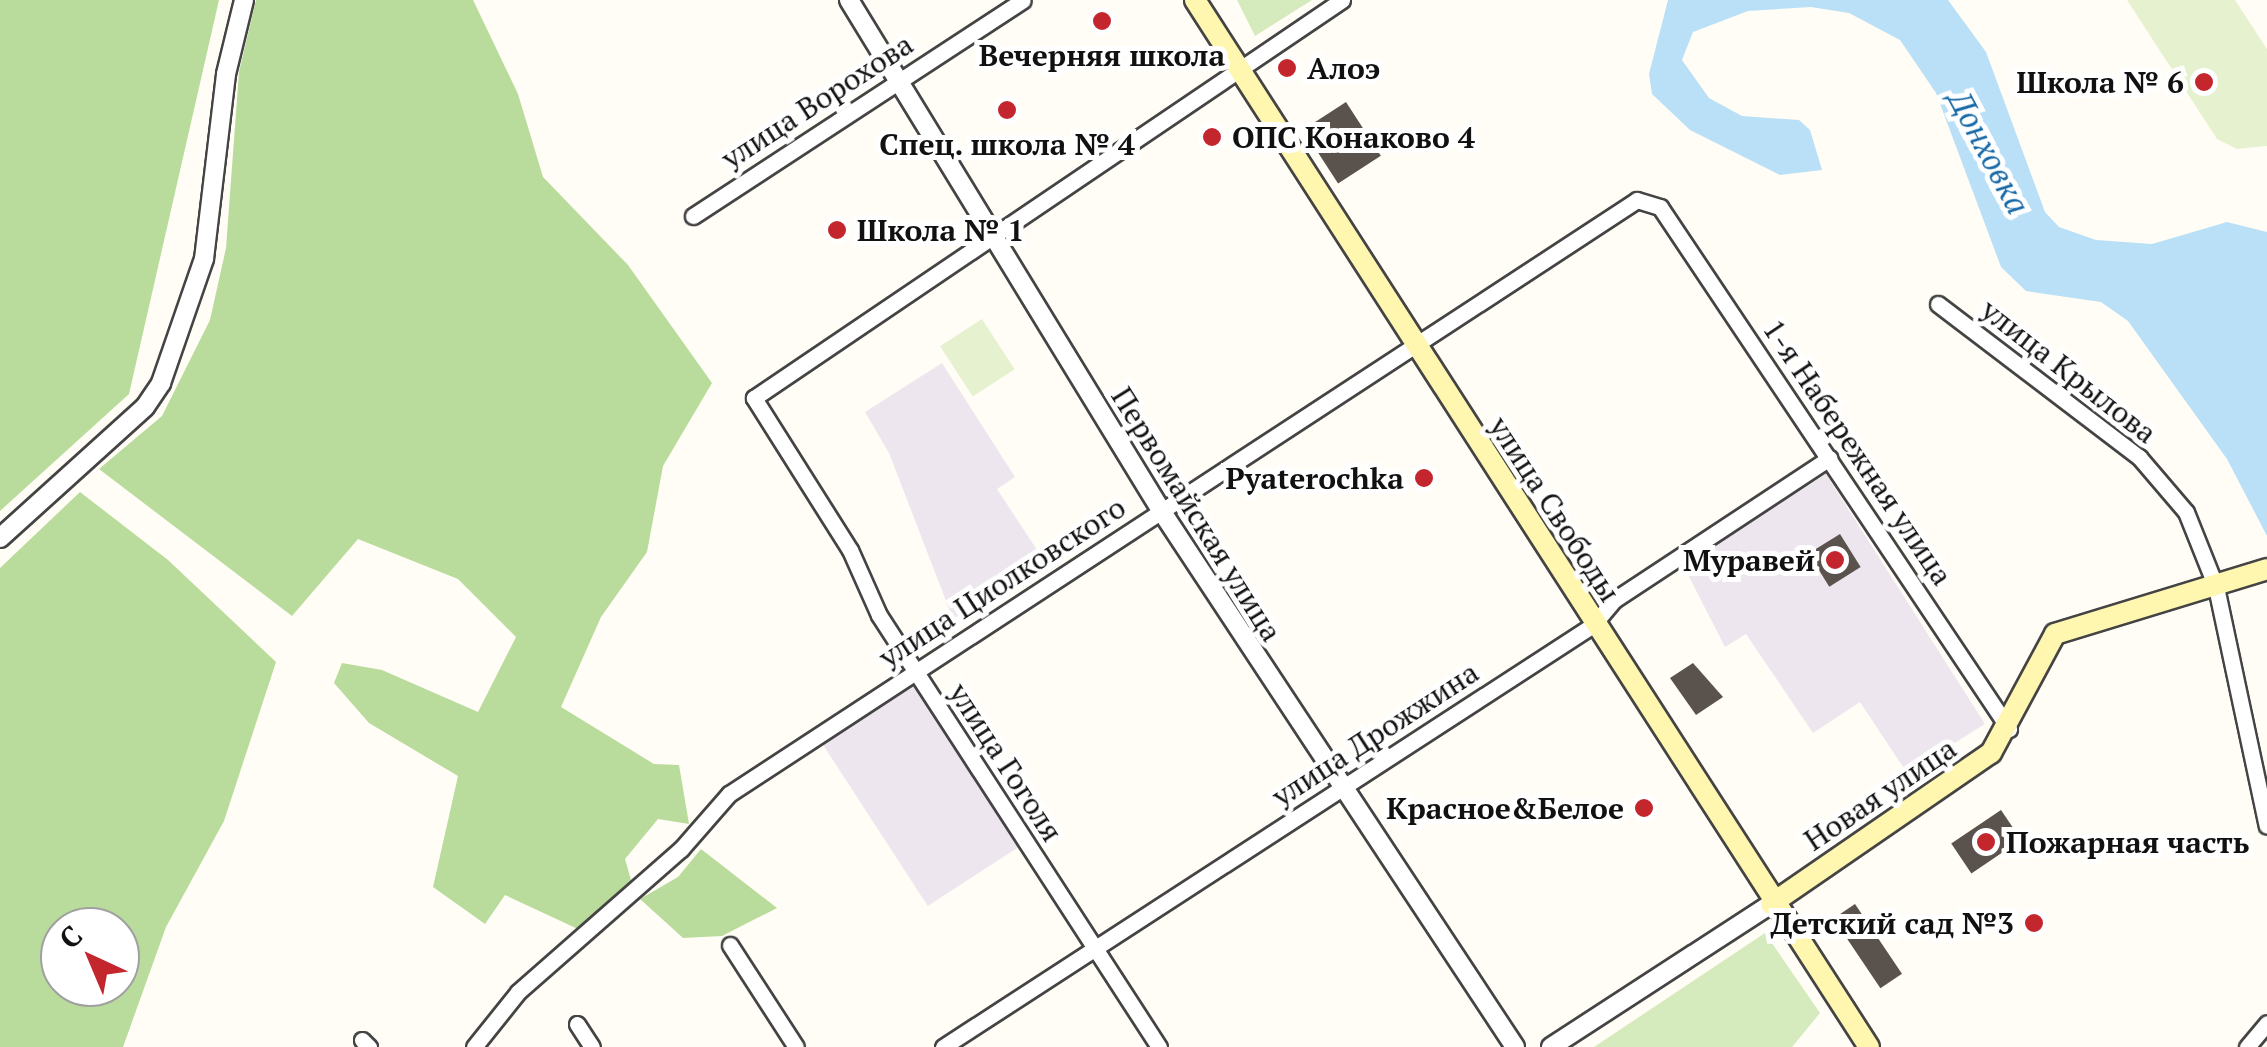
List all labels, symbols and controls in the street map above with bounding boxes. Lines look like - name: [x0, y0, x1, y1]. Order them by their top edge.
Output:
- marker: Вечерняя школа: [1091, 10, 1113, 32]
- street label: улица Ворохова: [715, 26, 919, 176]
- place label: Вечерняя школа: [979, 37, 1225, 73]
- place label: Алоэ: [1307, 50, 1380, 86]
- marker: Алоэ: [1276, 57, 1298, 79]
- place label: Школа № 6: [2017, 64, 2184, 100]
- marker: Школа № 6: [2193, 71, 2215, 93]
- water label: Донховка: [1940, 83, 2038, 221]
- marker: Спец. школа № 4: [996, 99, 1018, 121]
- place label: ОПС Конаково 4: [1232, 119, 1475, 155]
- place label: Спец. школа № 4: [879, 126, 1135, 162]
- marker: ОПС Конаково 4: [1201, 126, 1223, 148]
- place label: Школа № 1: [857, 212, 1024, 248]
- marker: Школа № 1: [826, 219, 848, 241]
- street label: улица Крылова: [1974, 291, 2164, 451]
- street label: 1-я Набережная улица: [1756, 312, 1960, 592]
- street label: Первомайская улица: [1104, 380, 1290, 648]
- street label: улица Свободы: [1482, 410, 1628, 608]
- place label: Pyaterochka: [1226, 460, 1404, 496]
- marker: Pyaterochka: [1413, 467, 1435, 489]
- street label: улица Циолковского: [872, 489, 1132, 675]
- place label: Муравей: [1683, 542, 1815, 578]
- marker: Муравей: [1824, 549, 1846, 571]
- street label: улица Дрожжина: [1265, 654, 1485, 814]
- street label: улица Гоголя: [942, 676, 1070, 848]
- street label: Новая улица: [1797, 730, 1963, 858]
- place label: Красное&Белое: [1386, 790, 1624, 826]
- marker: Красное&Белое: [1633, 797, 1655, 819]
- place label: Пожарная часть: [2006, 824, 2250, 860]
- marker: Пожарная часть: [1975, 831, 1997, 853]
- place label: Детский сад №3: [1770, 905, 2014, 941]
- north arrow: [40, 907, 140, 1007]
- marker: Детский сад №3: [2023, 912, 2045, 934]
- text: С: [51, 917, 90, 956]

